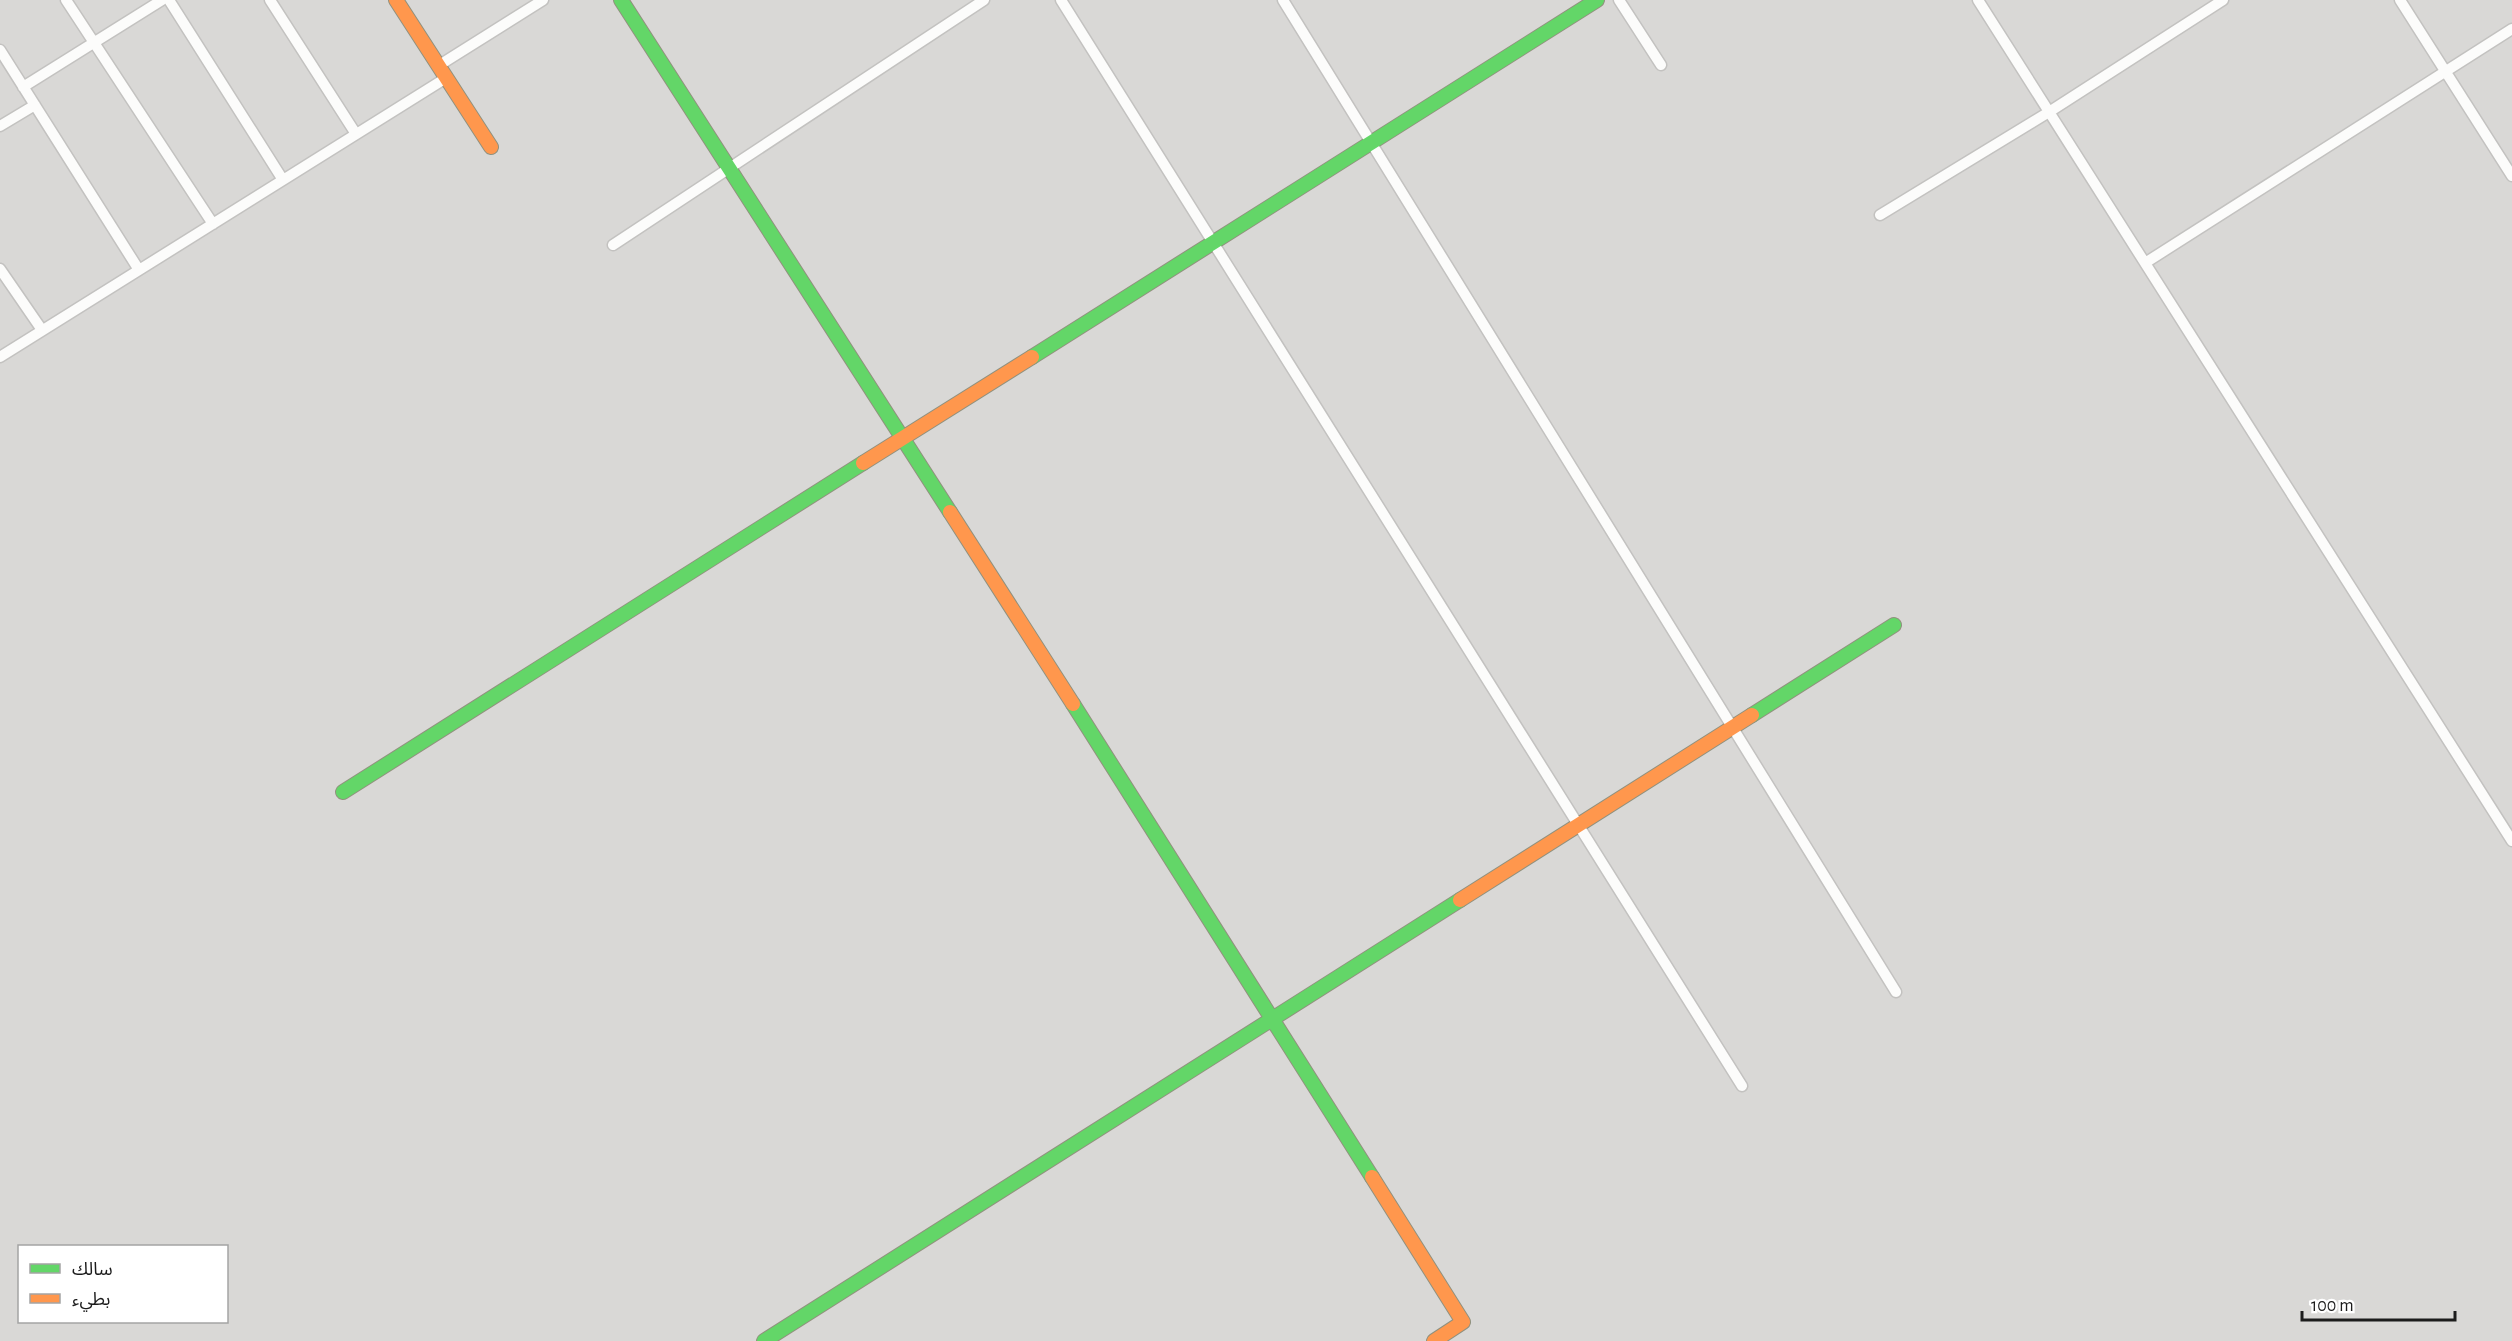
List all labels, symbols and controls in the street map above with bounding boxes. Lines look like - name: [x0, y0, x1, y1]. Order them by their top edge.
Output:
- legend: [18, 1245, 228, 1323]
- text: سالك: [72, 1261, 113, 1279]
- scale bar: [2302, 1284, 2455, 1322]
- text: بطيء: [72, 1291, 110, 1312]
- text: 100 m: [2311, 1297, 2354, 1315]

